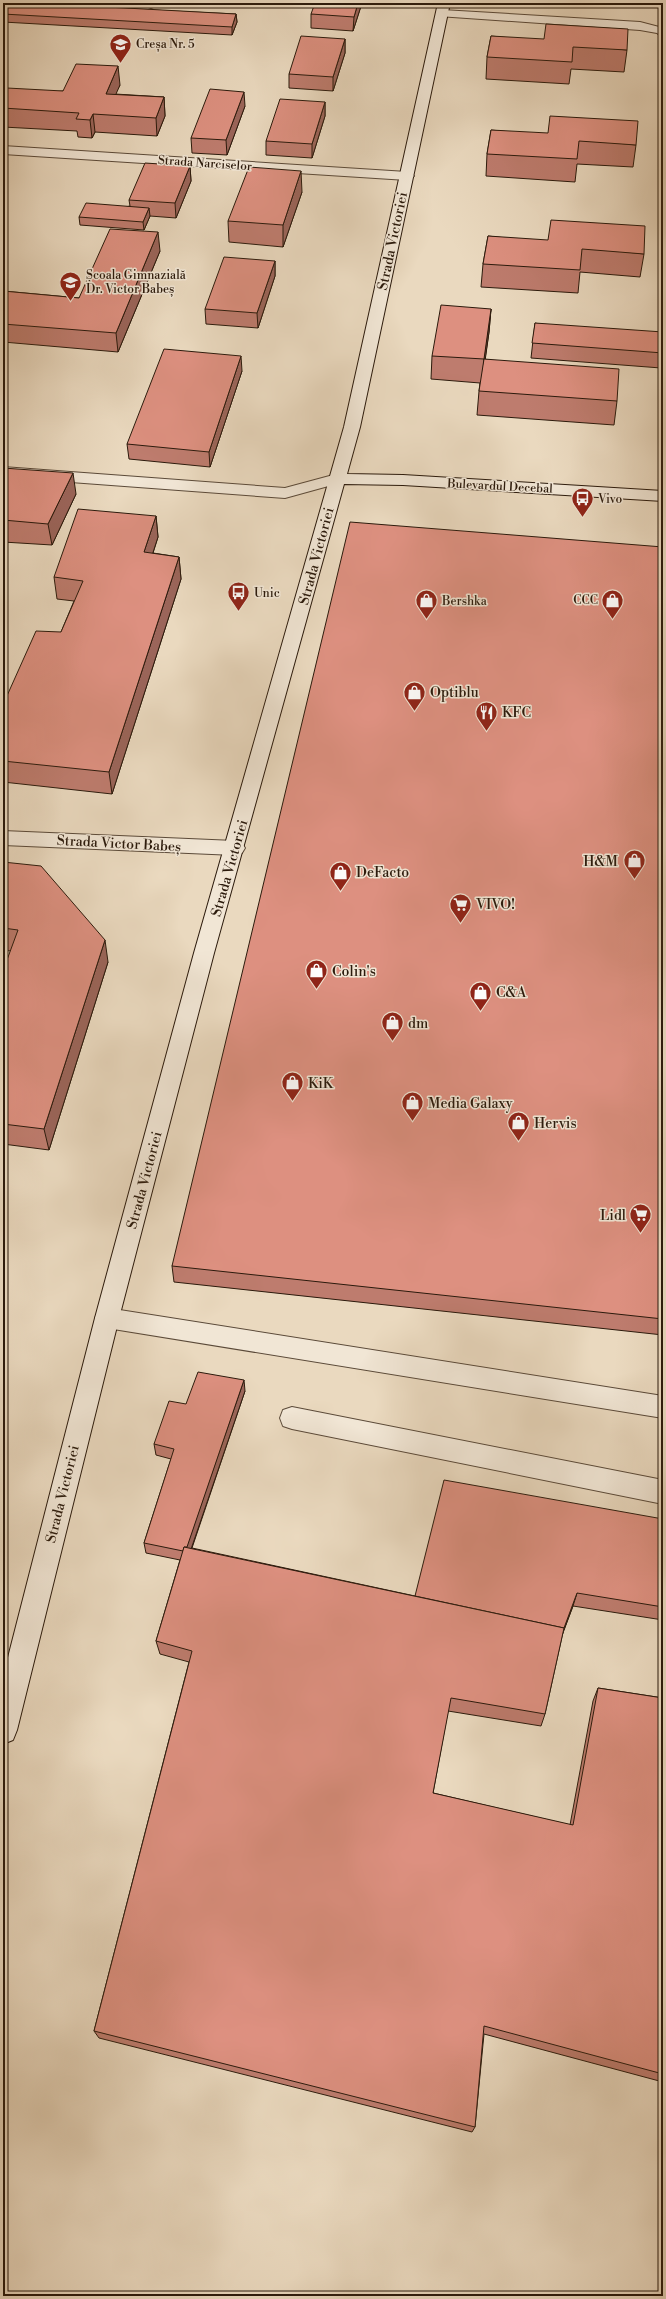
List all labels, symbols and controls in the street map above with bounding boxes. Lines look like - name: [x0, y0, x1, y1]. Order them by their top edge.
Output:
- school or university icon: Creșa Nr. 5: [107, 31, 133, 64]
- place label: Creșa Nr. 5: [136, 37, 195, 52]
- street label: Strada Narciselor: [157, 153, 253, 174]
- street label: Strada Victoriei: [374, 190, 412, 292]
- place label: Școala Gimnazială Dr. Victor Babeș: [86, 268, 187, 297]
- school or university icon: Școala Gimnazială Dr. Victor Babeș: [58, 269, 84, 302]
- street label: Bulevardul Decebal: [446, 476, 554, 497]
- bus stop icon: Vivo: [570, 486, 596, 519]
- place label: Vivo: [597, 492, 623, 507]
- street label: Strada Victoriei: [295, 505, 339, 607]
- bus stop icon: Unic: [225, 580, 251, 613]
- place label: Unic: [254, 586, 280, 601]
- shop icon: CCC: [600, 587, 626, 620]
- shop icon: Bershka: [414, 588, 440, 621]
- place label: CCC: [573, 593, 598, 608]
- place label: Bershka: [441, 594, 488, 609]
- shop icon: Optiblu: [401, 679, 427, 712]
- place label: Optiblu: [430, 684, 479, 702]
- restaurant icon: KFC: [474, 699, 500, 732]
- place label: KFC: [502, 704, 531, 722]
- street label: Strada Victoriei: [208, 817, 253, 919]
- street label: Strada Victor Babeș: [56, 832, 182, 856]
- shop icon: H&M: [621, 848, 647, 881]
- place label: H&M: [583, 853, 619, 871]
- shop icon: DeFacto: [328, 859, 354, 892]
- place label: DeFacto: [356, 864, 409, 882]
- supermarket icon: VIVO!: [448, 891, 474, 924]
- place label: VIVO!: [475, 896, 515, 914]
- shop icon: Colin's: [304, 958, 330, 991]
- place label: Colin's: [332, 963, 376, 981]
- shop icon: C&A: [467, 979, 493, 1012]
- place label: C&A: [496, 984, 527, 1002]
- shop icon: dm: [379, 1010, 405, 1043]
- place label: dm: [408, 1015, 428, 1033]
- shop icon: KiK: [280, 1070, 306, 1103]
- place label: KiK: [308, 1075, 334, 1093]
- shop icon: Media Galaxy: [399, 1090, 425, 1123]
- place label: Media Galaxy: [428, 1095, 513, 1113]
- shop icon: Hervis: [505, 1110, 531, 1143]
- place label: Hervis: [534, 1115, 577, 1133]
- street label: Strada Victoriei: [123, 1129, 167, 1231]
- supermarket icon: Lidl: [628, 1202, 654, 1235]
- place label: Lidl: [600, 1207, 626, 1225]
- street label: Strada Victoriei: [42, 1443, 84, 1545]

